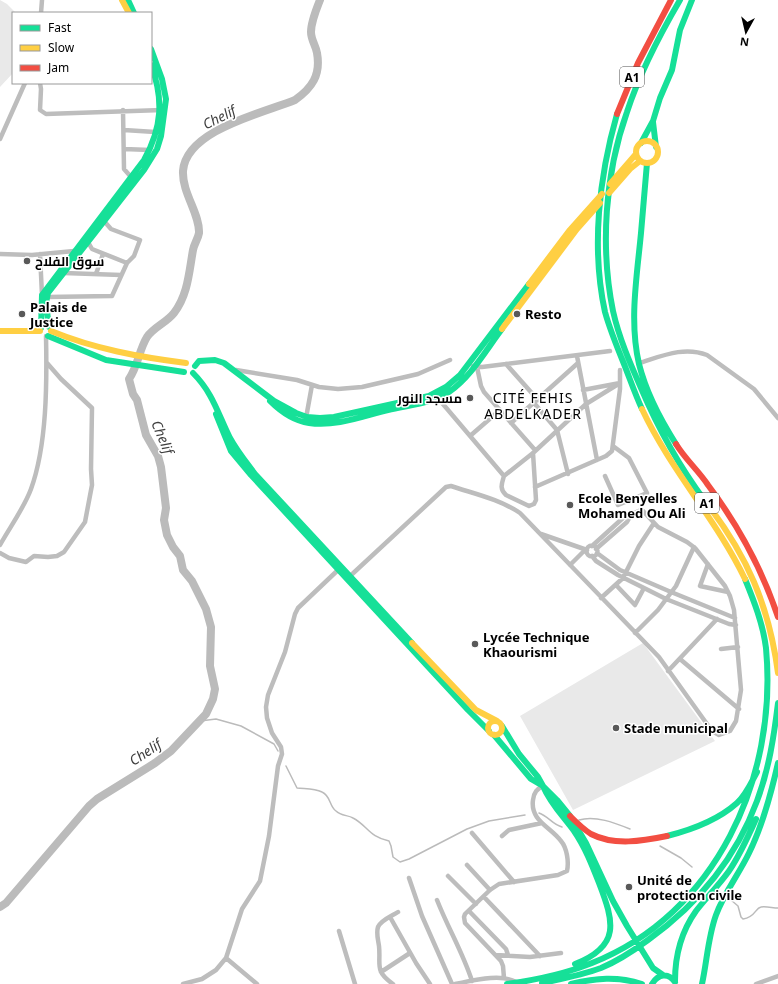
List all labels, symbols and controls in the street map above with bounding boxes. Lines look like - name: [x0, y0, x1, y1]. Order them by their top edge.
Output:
- legend: [12, 12, 152, 84]
- north arrow: [726, 12, 766, 52]
- text: Fast: [48, 19, 72, 36]
- text: N: [739, 34, 750, 50]
- text: Slow: [48, 39, 75, 56]
- text: Jam: [47, 59, 69, 76]
- road number: A1: [620, 67, 644, 87]
- water label: Chelif: [199, 99, 241, 133]
- place label: سوق الفلاح: [35, 252, 104, 270]
- marker: سوق الفلاح: [22, 256, 32, 266]
- place label: Palais de Justice: [29, 298, 88, 331]
- place label: Resto: [525, 305, 562, 323]
- marker: Palais de Justice: [17, 309, 27, 319]
- marker: Resto: [512, 309, 522, 319]
- district label: CITÉ FEHIS ABDELKADER: [484, 388, 582, 423]
- place label: مسجد النور: [397, 389, 462, 407]
- marker: مسجد النور: [465, 393, 475, 403]
- water label: Chelif: [147, 417, 180, 459]
- place label: Ecole Benyelles Mohamed Ou Ali: [578, 489, 686, 522]
- road number: A1: [695, 493, 719, 513]
- marker: Ecole Benyelles Mohamed Ou Ali: [565, 500, 575, 510]
- place label: Lycée Technique Khaourismi: [483, 628, 590, 661]
- marker: Lycée Technique Khaourismi: [470, 639, 480, 649]
- place label: Stade municipal: [624, 719, 728, 737]
- marker: Stade municipal: [611, 723, 621, 733]
- water label: Chelif: [125, 733, 167, 770]
- place label: Unité de protection civile: [637, 871, 742, 904]
- marker: Unité de protection civile: [624, 882, 634, 892]

